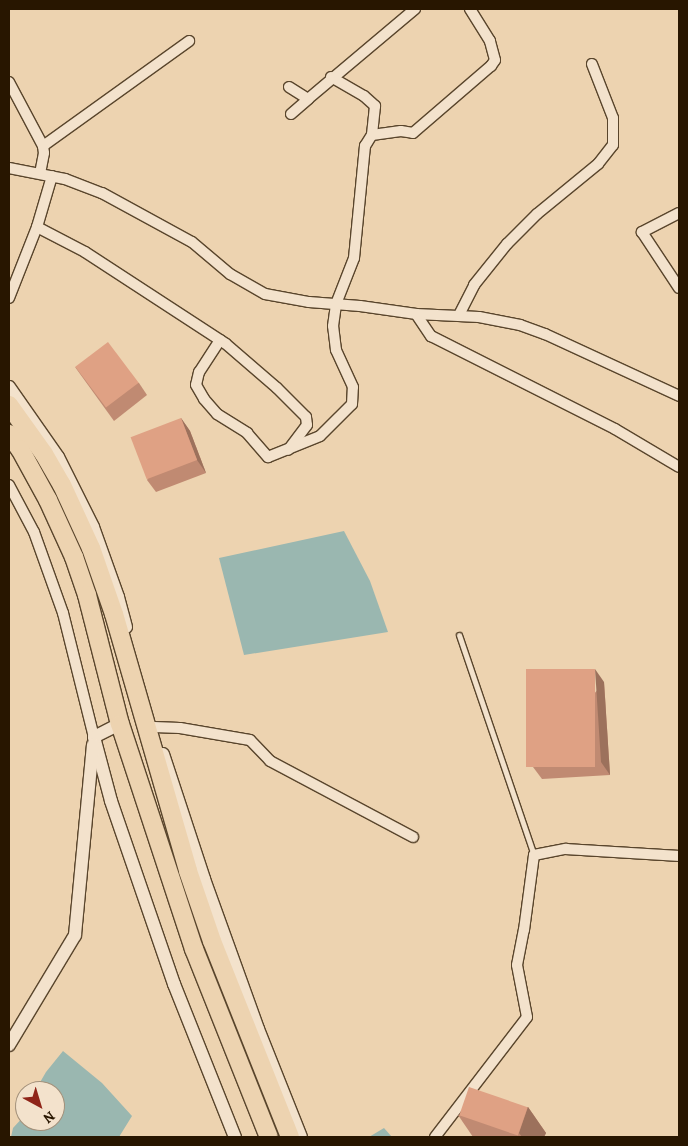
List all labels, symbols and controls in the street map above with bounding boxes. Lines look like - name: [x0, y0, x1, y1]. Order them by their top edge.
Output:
- north arrow: [15, 1081, 65, 1131]
- text: N: [39, 1107, 59, 1128]

